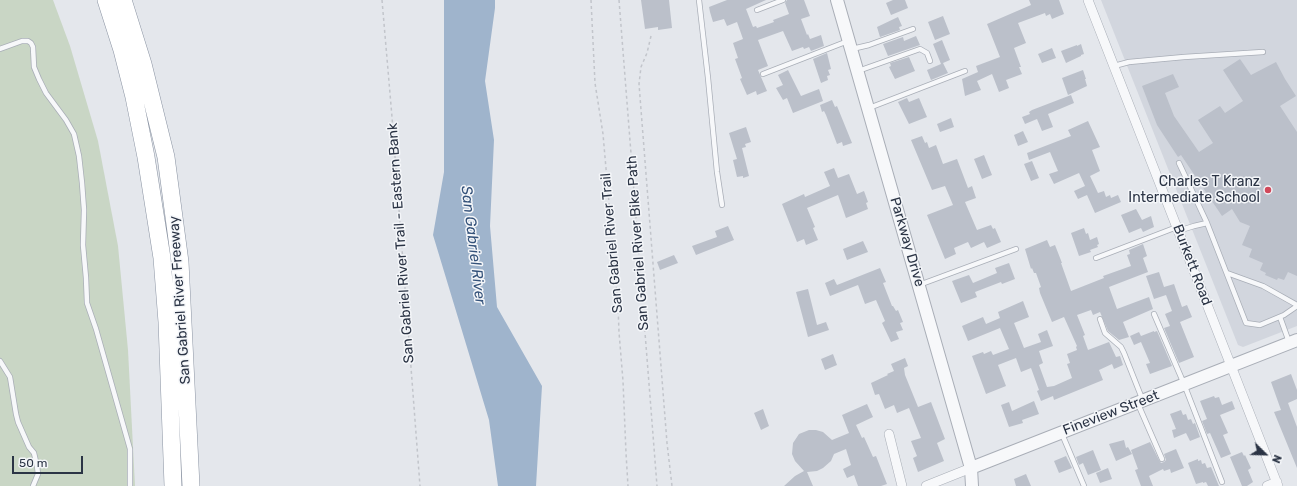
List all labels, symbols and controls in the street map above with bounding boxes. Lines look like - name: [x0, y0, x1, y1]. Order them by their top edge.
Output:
- street label: San Gabriel River Trail - Eastern Bank: [384, 122, 418, 364]
- street label: San Gabriel River Bike Path: [624, 155, 652, 331]
- street label: San Gabriel River Trail: [598, 172, 626, 314]
- place label: Charles T Kranz Intermediate School: [1128, 174, 1260, 206]
- water label: San Gabriel River: [457, 185, 489, 305]
- marker: Charles T Kranz Intermediate School: [1263, 185, 1273, 195]
- street label: Parkway Drive: [886, 195, 928, 289]
- street label: San Gabriel River Freeway: [166, 215, 194, 385]
- street label: Burkett Road: [1169, 222, 1215, 308]
- street label: Fineview Street: [1061, 387, 1161, 439]
- north arrow: [1245, 434, 1285, 474]
- scale bar: [14, 448, 85, 474]
- text: N: [1269, 453, 1284, 465]
- text: 50 m: [19, 456, 47, 470]

